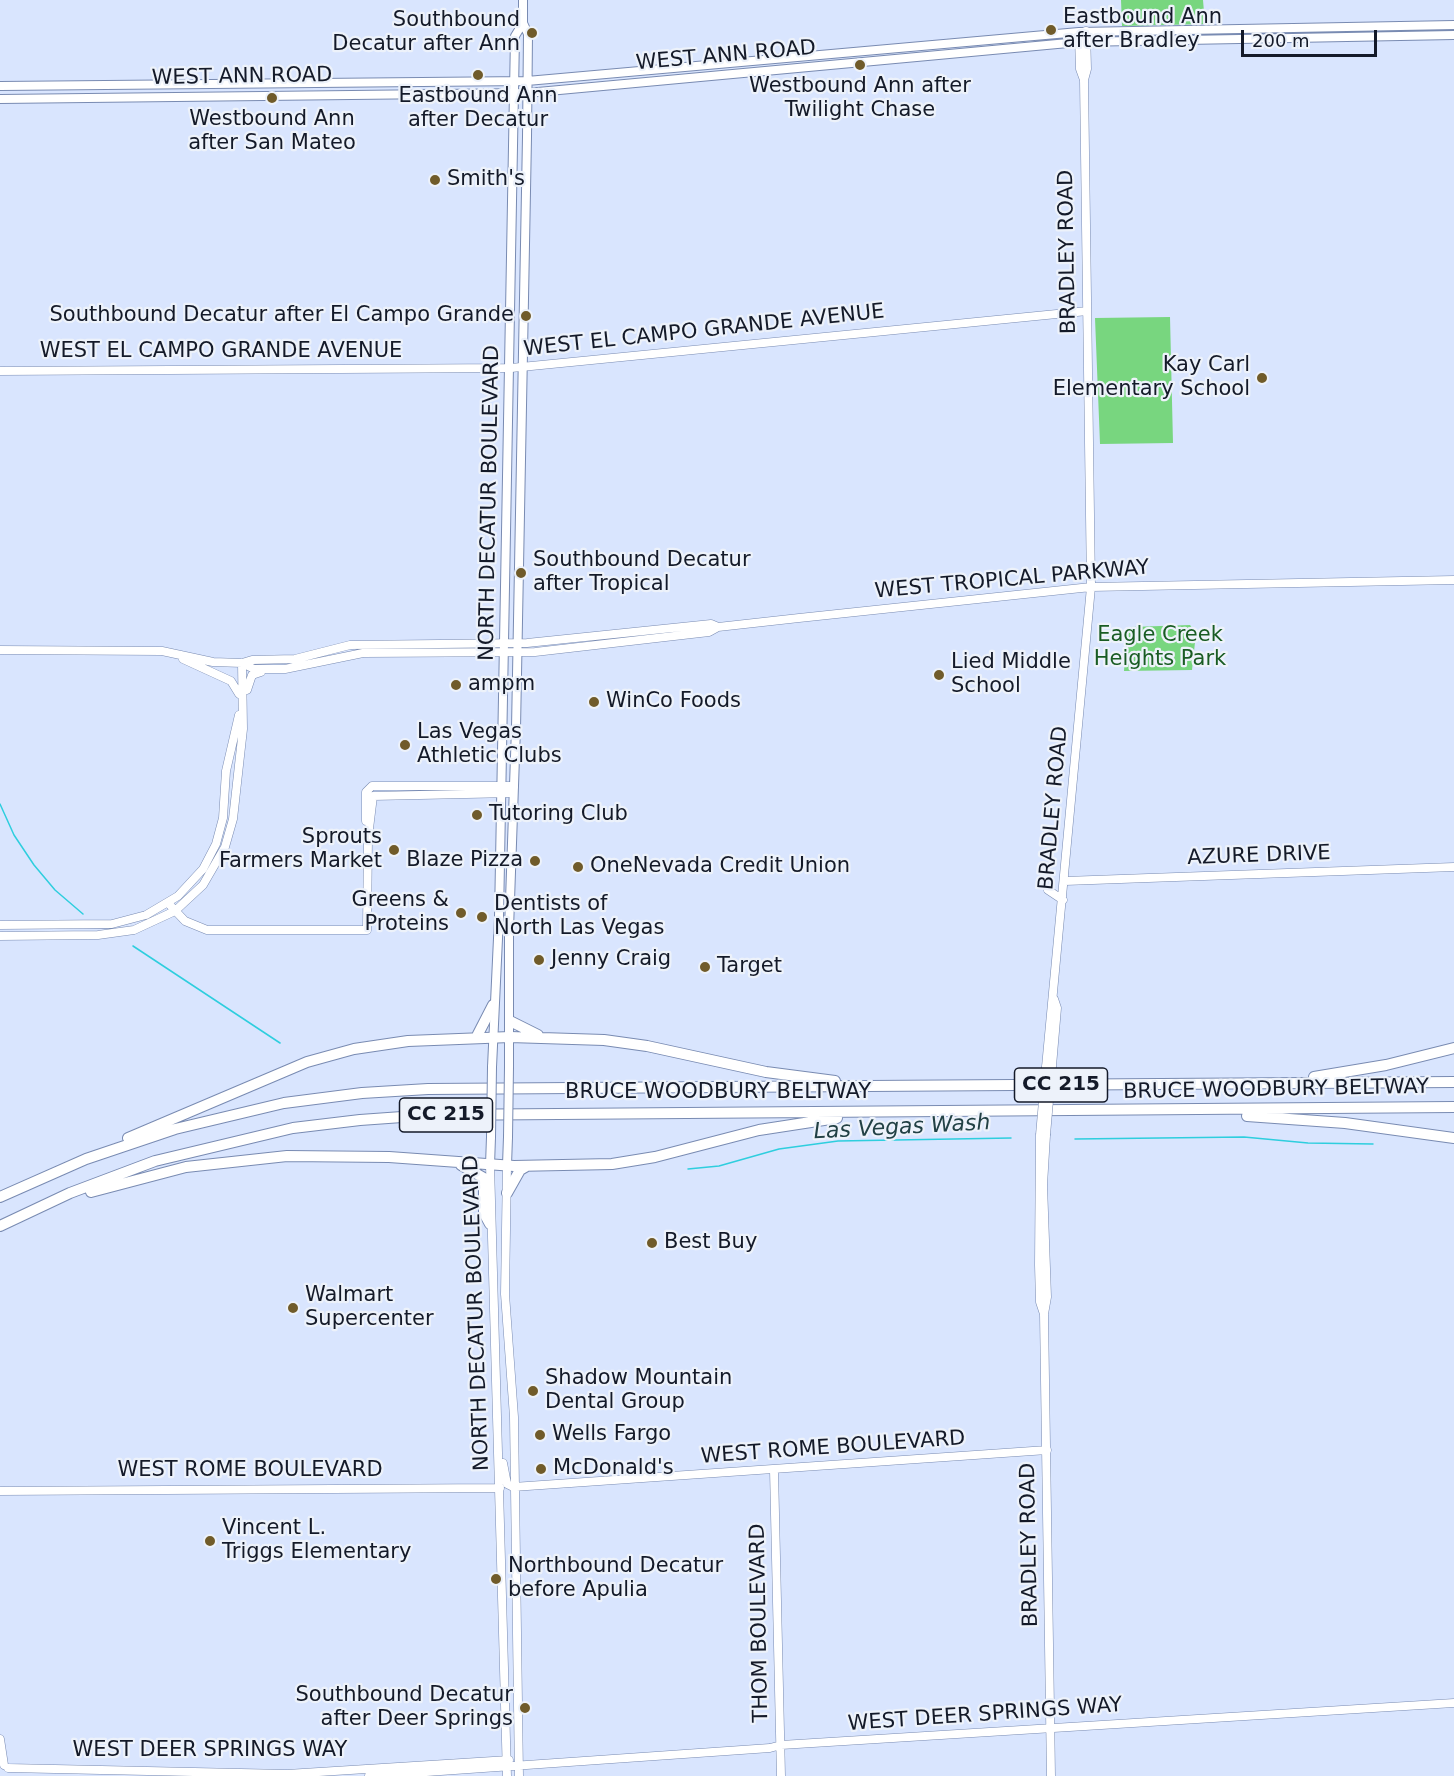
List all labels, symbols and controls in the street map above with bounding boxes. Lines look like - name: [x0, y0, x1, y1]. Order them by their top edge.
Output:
- place label: Eastbound Ann after Bradley: [1063, 5, 1222, 55]
- place label: Southbound Decatur after Ann: [332, 8, 520, 58]
- scale bar: [1244, 18, 1380, 56]
- marker: Eastbound Ann after Bradley: [1044, 23, 1058, 37]
- marker: Southbound Decatur after Ann: [525, 26, 539, 40]
- text: 200 m: [1252, 30, 1310, 51]
- street label: WEST ANN ROAD: [635, 36, 817, 76]
- marker: Westbound Ann after Twilight Chase: [853, 58, 867, 72]
- street label: WEST ANN ROAD: [151, 63, 333, 91]
- marker: Eastbound Ann after Decatur: [471, 68, 485, 82]
- place label: Westbound Ann after Twilight Chase: [749, 74, 971, 124]
- place label: Eastbound Ann after Decatur: [398, 84, 558, 134]
- marker: Westbound Ann after San Mateo: [265, 91, 279, 105]
- place label: Westbound Ann after San Mateo: [188, 107, 356, 157]
- place label: Smith's: [447, 167, 525, 193]
- street label: BRADLEY ROAD: [1054, 170, 1082, 334]
- marker: Smith's: [428, 173, 442, 187]
- street label: WEST EL CAMPO GRANDE AVENUE: [522, 300, 886, 362]
- place label: Southbound Decatur after El Campo Grande: [49, 303, 514, 329]
- marker: Southbound Decatur after El Campo Grande: [519, 309, 533, 323]
- street label: WEST EL CAMPO GRANDE AVENUE: [40, 339, 402, 365]
- street label: NORTH DECATUR BOULEVARD: [475, 345, 505, 661]
- place label: Kay Carl Elementary School: [1053, 353, 1250, 403]
- marker: Kay Carl Elementary School: [1255, 371, 1269, 385]
- place label: Southbound Decatur after Tropical: [533, 548, 751, 598]
- street label: WEST TROPICAL PARKWAY: [874, 555, 1150, 605]
- marker: Southbound Decatur after Tropical: [514, 566, 528, 580]
- park label: Eagle Creek Heights Park: [1094, 623, 1226, 673]
- place label: Lied Middle School: [951, 650, 1071, 700]
- marker: Lied Middle School: [932, 668, 946, 682]
- place label: ampm: [468, 672, 535, 698]
- marker: ampm: [449, 678, 463, 692]
- place label: WinCo Foods: [606, 689, 741, 715]
- marker: WinCo Foods: [587, 695, 601, 709]
- place label: Las Vegas Athletic Clubs: [417, 720, 562, 770]
- street label: BRADLEY ROAD: [1034, 725, 1074, 891]
- marker: Las Vegas Athletic Clubs: [398, 738, 412, 752]
- place label: Tutoring Club: [489, 802, 628, 828]
- marker: Tutoring Club: [470, 808, 484, 822]
- place label: Sprouts Farmers Market: [219, 825, 382, 875]
- street label: AZURE DRIVE: [1187, 841, 1331, 871]
- marker: Sprouts Farmers Market: [387, 843, 401, 857]
- place label: Blaze Pizza: [406, 848, 523, 874]
- marker: Blaze Pizza: [528, 854, 542, 868]
- place label: OneNevada Credit Union: [590, 854, 850, 880]
- marker: OneNevada Credit Union: [571, 860, 585, 874]
- place label: Greens & Proteins: [351, 888, 449, 938]
- place label: Dentists of North Las Vegas: [494, 892, 664, 942]
- marker: Greens & Proteins: [454, 906, 468, 920]
- marker: Dentists of North Las Vegas: [475, 910, 489, 924]
- place label: Jenny Craig: [551, 947, 671, 973]
- marker: Jenny Craig: [532, 953, 546, 967]
- place label: Target: [717, 954, 782, 980]
- marker: Target: [698, 960, 712, 974]
- road number: CC 215: [1014, 1068, 1108, 1102]
- street label: BRUCE WOODBURY BELTWAY: [1123, 1075, 1429, 1105]
- street label: BRUCE WOODBURY BELTWAY: [565, 1080, 871, 1106]
- road number: CC 215: [400, 1098, 492, 1132]
- water label: Las Vegas Wash: [813, 1110, 991, 1146]
- street label: NORTH DECATUR BOULEVARD: [459, 1155, 495, 1471]
- place label: Best Buy: [664, 1230, 757, 1256]
- marker: Best Buy: [645, 1236, 659, 1250]
- place label: Walmart Supercenter: [305, 1283, 434, 1333]
- marker: Walmart Supercenter: [286, 1301, 300, 1315]
- place label: Shadow Mountain Dental Group: [545, 1366, 732, 1416]
- marker: Shadow Mountain Dental Group: [526, 1384, 540, 1398]
- place label: Wells Fargo: [552, 1422, 671, 1448]
- street label: WEST ROME BOULEVARD: [700, 1426, 966, 1470]
- marker: Wells Fargo: [533, 1428, 547, 1442]
- place label: McDonald's: [553, 1456, 674, 1482]
- street label: WEST ROME BOULEVARD: [117, 1458, 383, 1484]
- marker: McDonald's: [534, 1462, 548, 1476]
- street label: BRADLEY ROAD: [1016, 1463, 1044, 1627]
- place label: Vincent L. Triggs Elementary: [222, 1516, 411, 1566]
- street label: THOM BOULEVARD: [746, 1523, 774, 1723]
- marker: Vincent L. Triggs Elementary: [203, 1534, 217, 1548]
- place label: Northbound Decatur before Apulia: [508, 1554, 723, 1604]
- marker: Northbound Decatur before Apulia: [489, 1572, 503, 1586]
- place label: Southbound Decatur after Deer Springs: [295, 1683, 513, 1733]
- street label: WEST DEER SPRINGS WAY: [847, 1693, 1123, 1737]
- marker: Southbound Decatur after Deer Springs: [518, 1701, 532, 1715]
- street label: WEST DEER SPRINGS WAY: [73, 1738, 347, 1764]

